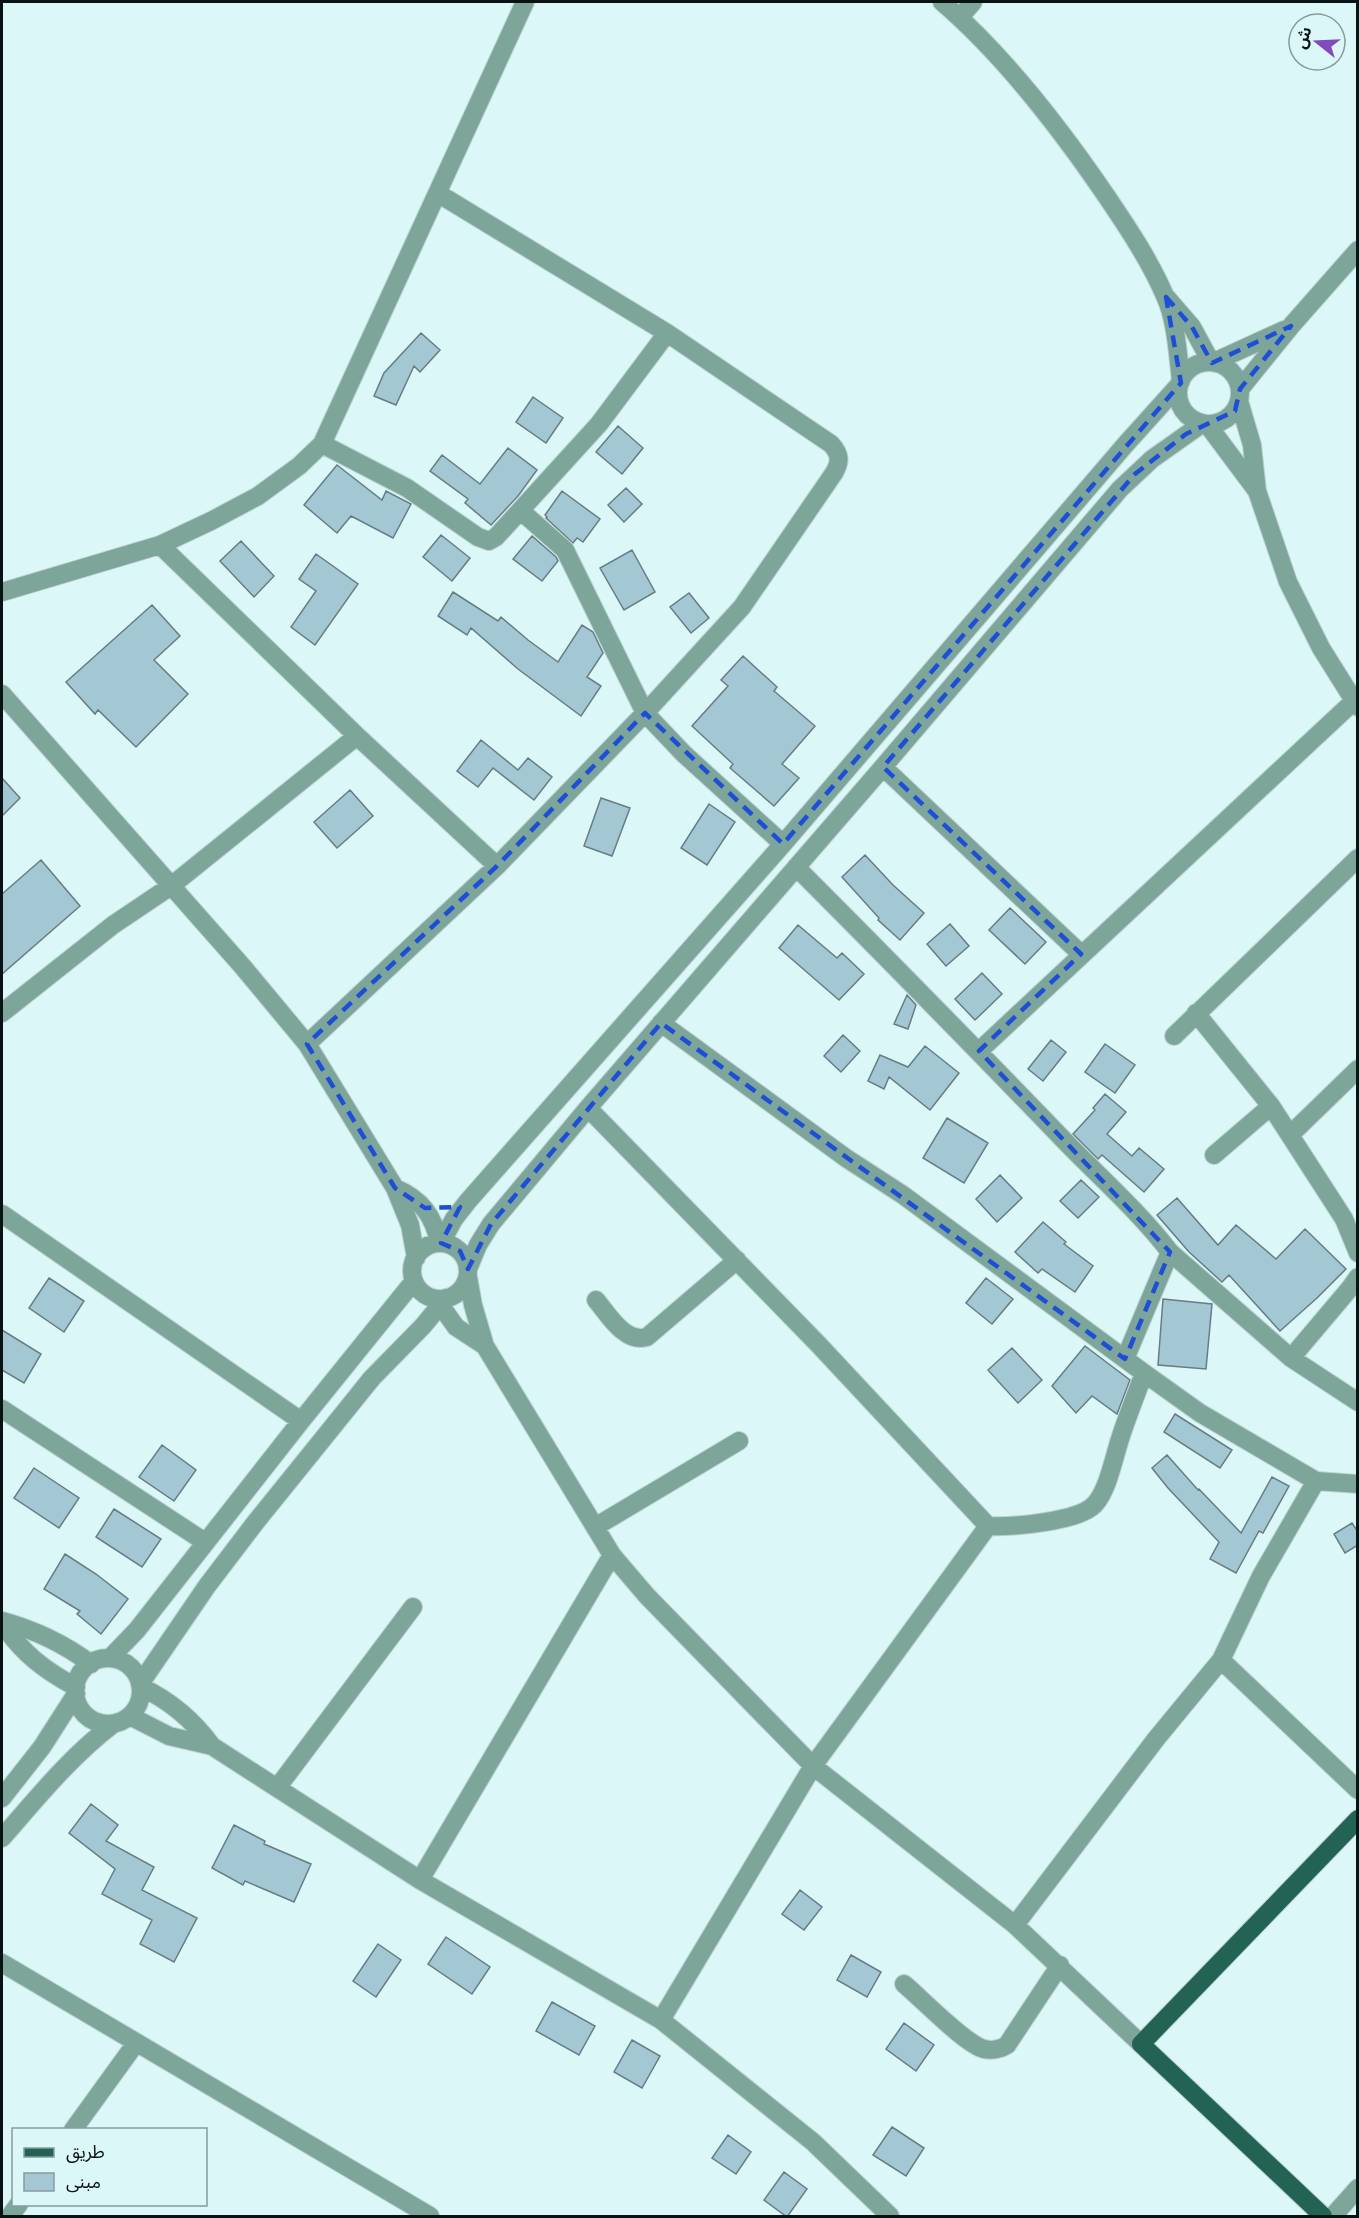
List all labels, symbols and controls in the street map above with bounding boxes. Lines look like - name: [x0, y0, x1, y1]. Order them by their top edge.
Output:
- north arrow: [1287, 12, 1347, 72]
- text: ش: [1290, 24, 1316, 51]
- legend: [12, 2128, 207, 2206]
- text: طريق: [66, 2141, 105, 2163]
- text: مبنى: [66, 2171, 101, 2193]

